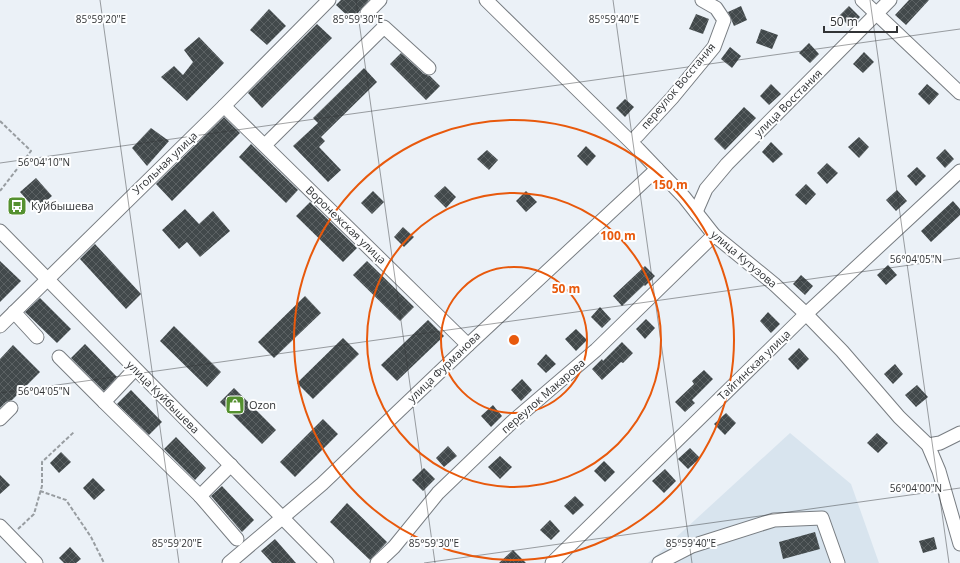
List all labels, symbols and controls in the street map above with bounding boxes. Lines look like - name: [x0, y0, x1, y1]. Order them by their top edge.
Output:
- scale bar: [824, 8, 897, 34]
- text: 85°59'20"E: [76, 12, 126, 26]
- text: 85°59'30"E: [333, 12, 383, 26]
- text: 85°59'40"E: [589, 12, 639, 26]
- text: 50 m: [830, 13, 858, 30]
- street label: переулок Восстания: [637, 39, 718, 132]
- street label: улица Восстания: [750, 65, 825, 140]
- street label: Угольная улица: [129, 128, 200, 197]
- text: 56°04'10"N: [18, 155, 70, 169]
- text: 150 m: [652, 176, 688, 193]
- street label: Воронежская улица: [303, 182, 390, 267]
- bus stop icon: Куйбышева: [6, 195, 28, 217]
- place label: Куйбышева: [31, 198, 94, 213]
- text: 100 m: [600, 227, 636, 244]
- street label: улица Кутузова: [708, 227, 781, 291]
- text: 56°04'05"N: [890, 252, 942, 266]
- text: 50 m: [552, 280, 580, 297]
- street label: Тайгинская улица: [714, 326, 793, 403]
- street label: улица Фурманова: [404, 328, 483, 405]
- centre of rings: [507, 333, 521, 347]
- street label: переулок Макарова: [498, 355, 588, 436]
- street label: улица Куйбышева: [124, 357, 203, 436]
- text: 56°04'05"N: [18, 384, 70, 398]
- shop icon: Ozon: [224, 394, 246, 416]
- place label: Ozon: [249, 397, 276, 412]
- text: 56°04'00"N: [890, 481, 942, 495]
- text: 85°59'20"E: [152, 536, 202, 550]
- text: 85°59'30"E: [409, 536, 459, 550]
- text: 85°59'40"E: [666, 536, 716, 550]

